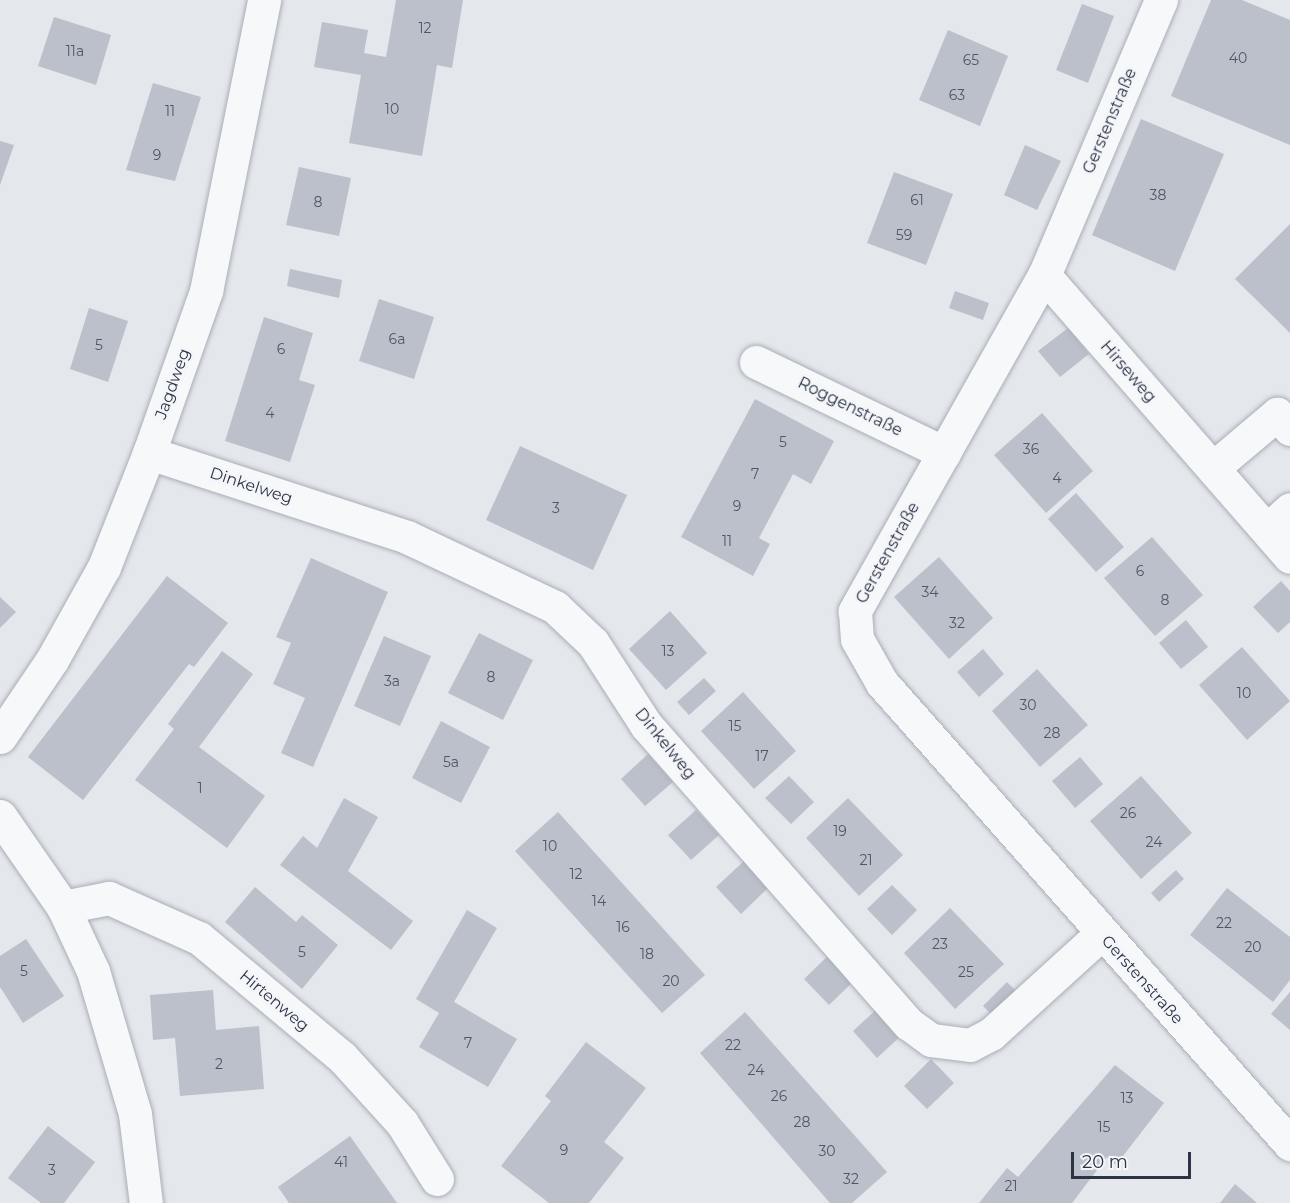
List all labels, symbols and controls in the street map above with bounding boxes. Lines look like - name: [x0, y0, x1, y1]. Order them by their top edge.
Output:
- house number: 12: [418, 20, 432, 36]
- house number: 11a: [66, 43, 84, 59]
- house number: 40: [1229, 50, 1247, 66]
- house number: 65: [963, 52, 979, 68]
- street label: Gerstenstraße: [1079, 65, 1141, 177]
- house number: 63: [949, 87, 965, 103]
- house number: 10: [385, 101, 399, 117]
- house number: 11: [165, 103, 175, 119]
- house number: 9: [153, 147, 161, 163]
- house number: 38: [1150, 187, 1166, 203]
- house number: 61: [910, 192, 924, 208]
- house number: 8: [314, 194, 322, 210]
- house number: 59: [896, 227, 912, 243]
- house number: 6a: [389, 331, 405, 347]
- house number: 5: [95, 337, 103, 353]
- street label: Hirseweg: [1096, 337, 1160, 407]
- house number: 6: [277, 341, 285, 357]
- street label: Jagdweg: [151, 346, 195, 422]
- street label: Roggenstraße: [795, 373, 905, 441]
- house number: 4: [265, 405, 275, 421]
- house number: 5: [779, 434, 787, 450]
- house number: 36: [1023, 441, 1039, 457]
- street label: Dinkelweg: [207, 464, 295, 508]
- house number: 7: [751, 466, 759, 482]
- house number: 4: [1052, 470, 1062, 486]
- house number: 9: [733, 498, 741, 514]
- street label: Gerstenstraße: [852, 499, 924, 607]
- house number: 3: [552, 500, 560, 516]
- house number: 11: [722, 533, 732, 549]
- house number: 6: [1136, 563, 1144, 579]
- house number: 34: [921, 584, 939, 600]
- house number: 8: [1161, 592, 1169, 608]
- house number: 32: [949, 615, 965, 631]
- house number: 13: [662, 643, 674, 659]
- house number: 8: [487, 669, 495, 685]
- house number: 3a: [384, 673, 400, 689]
- house number: 10: [1237, 685, 1251, 701]
- house number: 30: [1019, 697, 1037, 713]
- street label: Dinkelweg: [630, 705, 700, 783]
- house number: 15: [729, 718, 741, 734]
- house number: 28: [1044, 725, 1060, 741]
- house number: 17: [755, 748, 769, 764]
- house number: 5a: [443, 754, 459, 770]
- house number: 1: [197, 780, 203, 796]
- house number: 26: [1120, 805, 1136, 821]
- house number: 19: [833, 823, 847, 839]
- house number: 24: [1146, 834, 1162, 850]
- house number: 10: [543, 838, 557, 854]
- house number: 21: [859, 852, 873, 868]
- house number: 12: [569, 866, 583, 882]
- house number: 14: [592, 893, 606, 909]
- house number: 22: [1216, 915, 1232, 931]
- house number: 16: [616, 919, 630, 935]
- street label: Gerstenstraße: [1097, 932, 1187, 1028]
- house number: 23: [932, 936, 948, 952]
- house number: 20: [1244, 939, 1262, 955]
- house number: 5: [298, 944, 306, 960]
- house number: 18: [640, 946, 654, 962]
- house number: 5: [20, 963, 28, 979]
- house number: 25: [958, 964, 974, 980]
- street label: Hirtenweg: [235, 966, 313, 1036]
- house number: 20: [662, 973, 680, 989]
- house number: 7: [464, 1035, 472, 1051]
- house number: 22: [725, 1037, 741, 1053]
- house number: 2: [215, 1056, 223, 1072]
- house number: 24: [748, 1062, 764, 1078]
- house number: 26: [771, 1088, 787, 1104]
- house number: 13: [1121, 1090, 1133, 1106]
- house number: 28: [794, 1114, 810, 1130]
- house number: 15: [1098, 1119, 1110, 1135]
- scale bar: [1074, 1140, 1194, 1178]
- house number: 9: [560, 1142, 568, 1158]
- house number: 30: [818, 1143, 836, 1159]
- text: 20 m: [1082, 1151, 1128, 1173]
- house number: 41: [334, 1154, 348, 1170]
- house number: 3: [48, 1162, 56, 1178]
- house number: 32: [843, 1171, 859, 1187]
- house number: 21: [1004, 1178, 1018, 1194]

